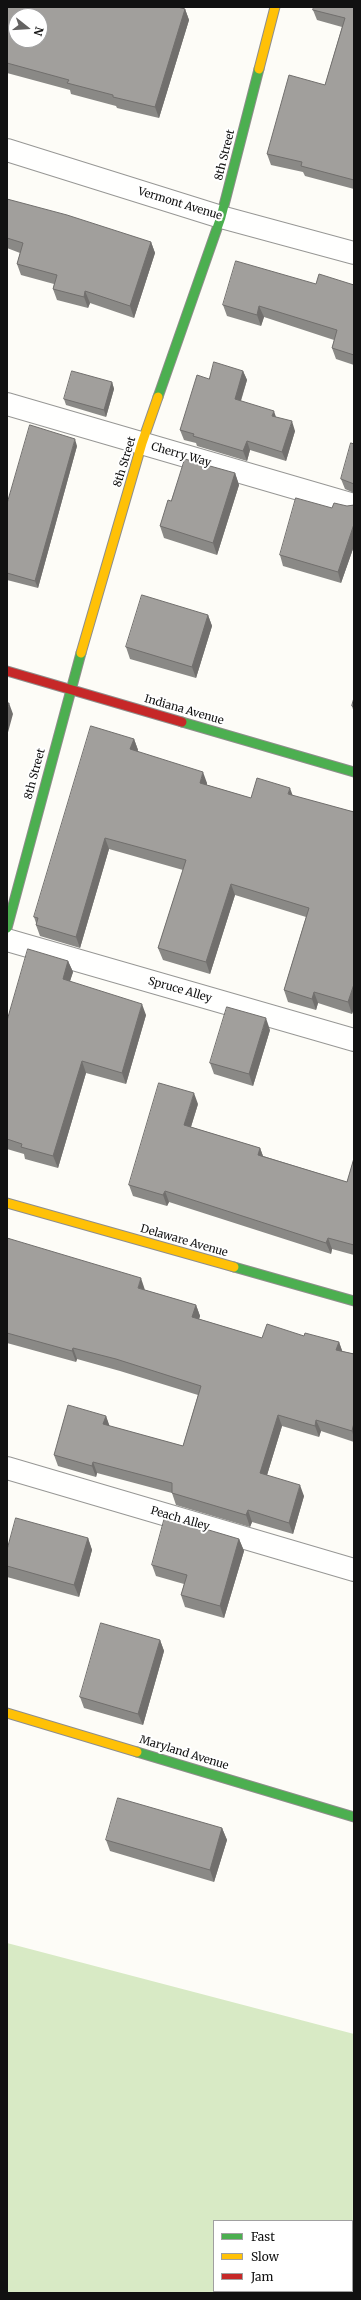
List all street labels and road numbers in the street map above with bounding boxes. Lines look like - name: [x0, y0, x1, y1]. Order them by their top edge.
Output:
- street label: 8th Street: [212, 128, 238, 182]
- street label: Vermont Avenue: [136, 185, 224, 223]
- street label: 8th Street: [111, 435, 139, 489]
- street label: Cherry Way: [149, 440, 213, 470]
- street label: Indiana Avenue: [143, 692, 225, 728]
- street label: 8th Street: [22, 747, 48, 801]
- street label: Spruce Alley: [147, 975, 213, 1005]
- street label: Delaware Avenue: [139, 1222, 229, 1260]
- street label: Peach Alley: [149, 1504, 211, 1534]
- street label: Maryland Avenue: [138, 1733, 230, 1773]

